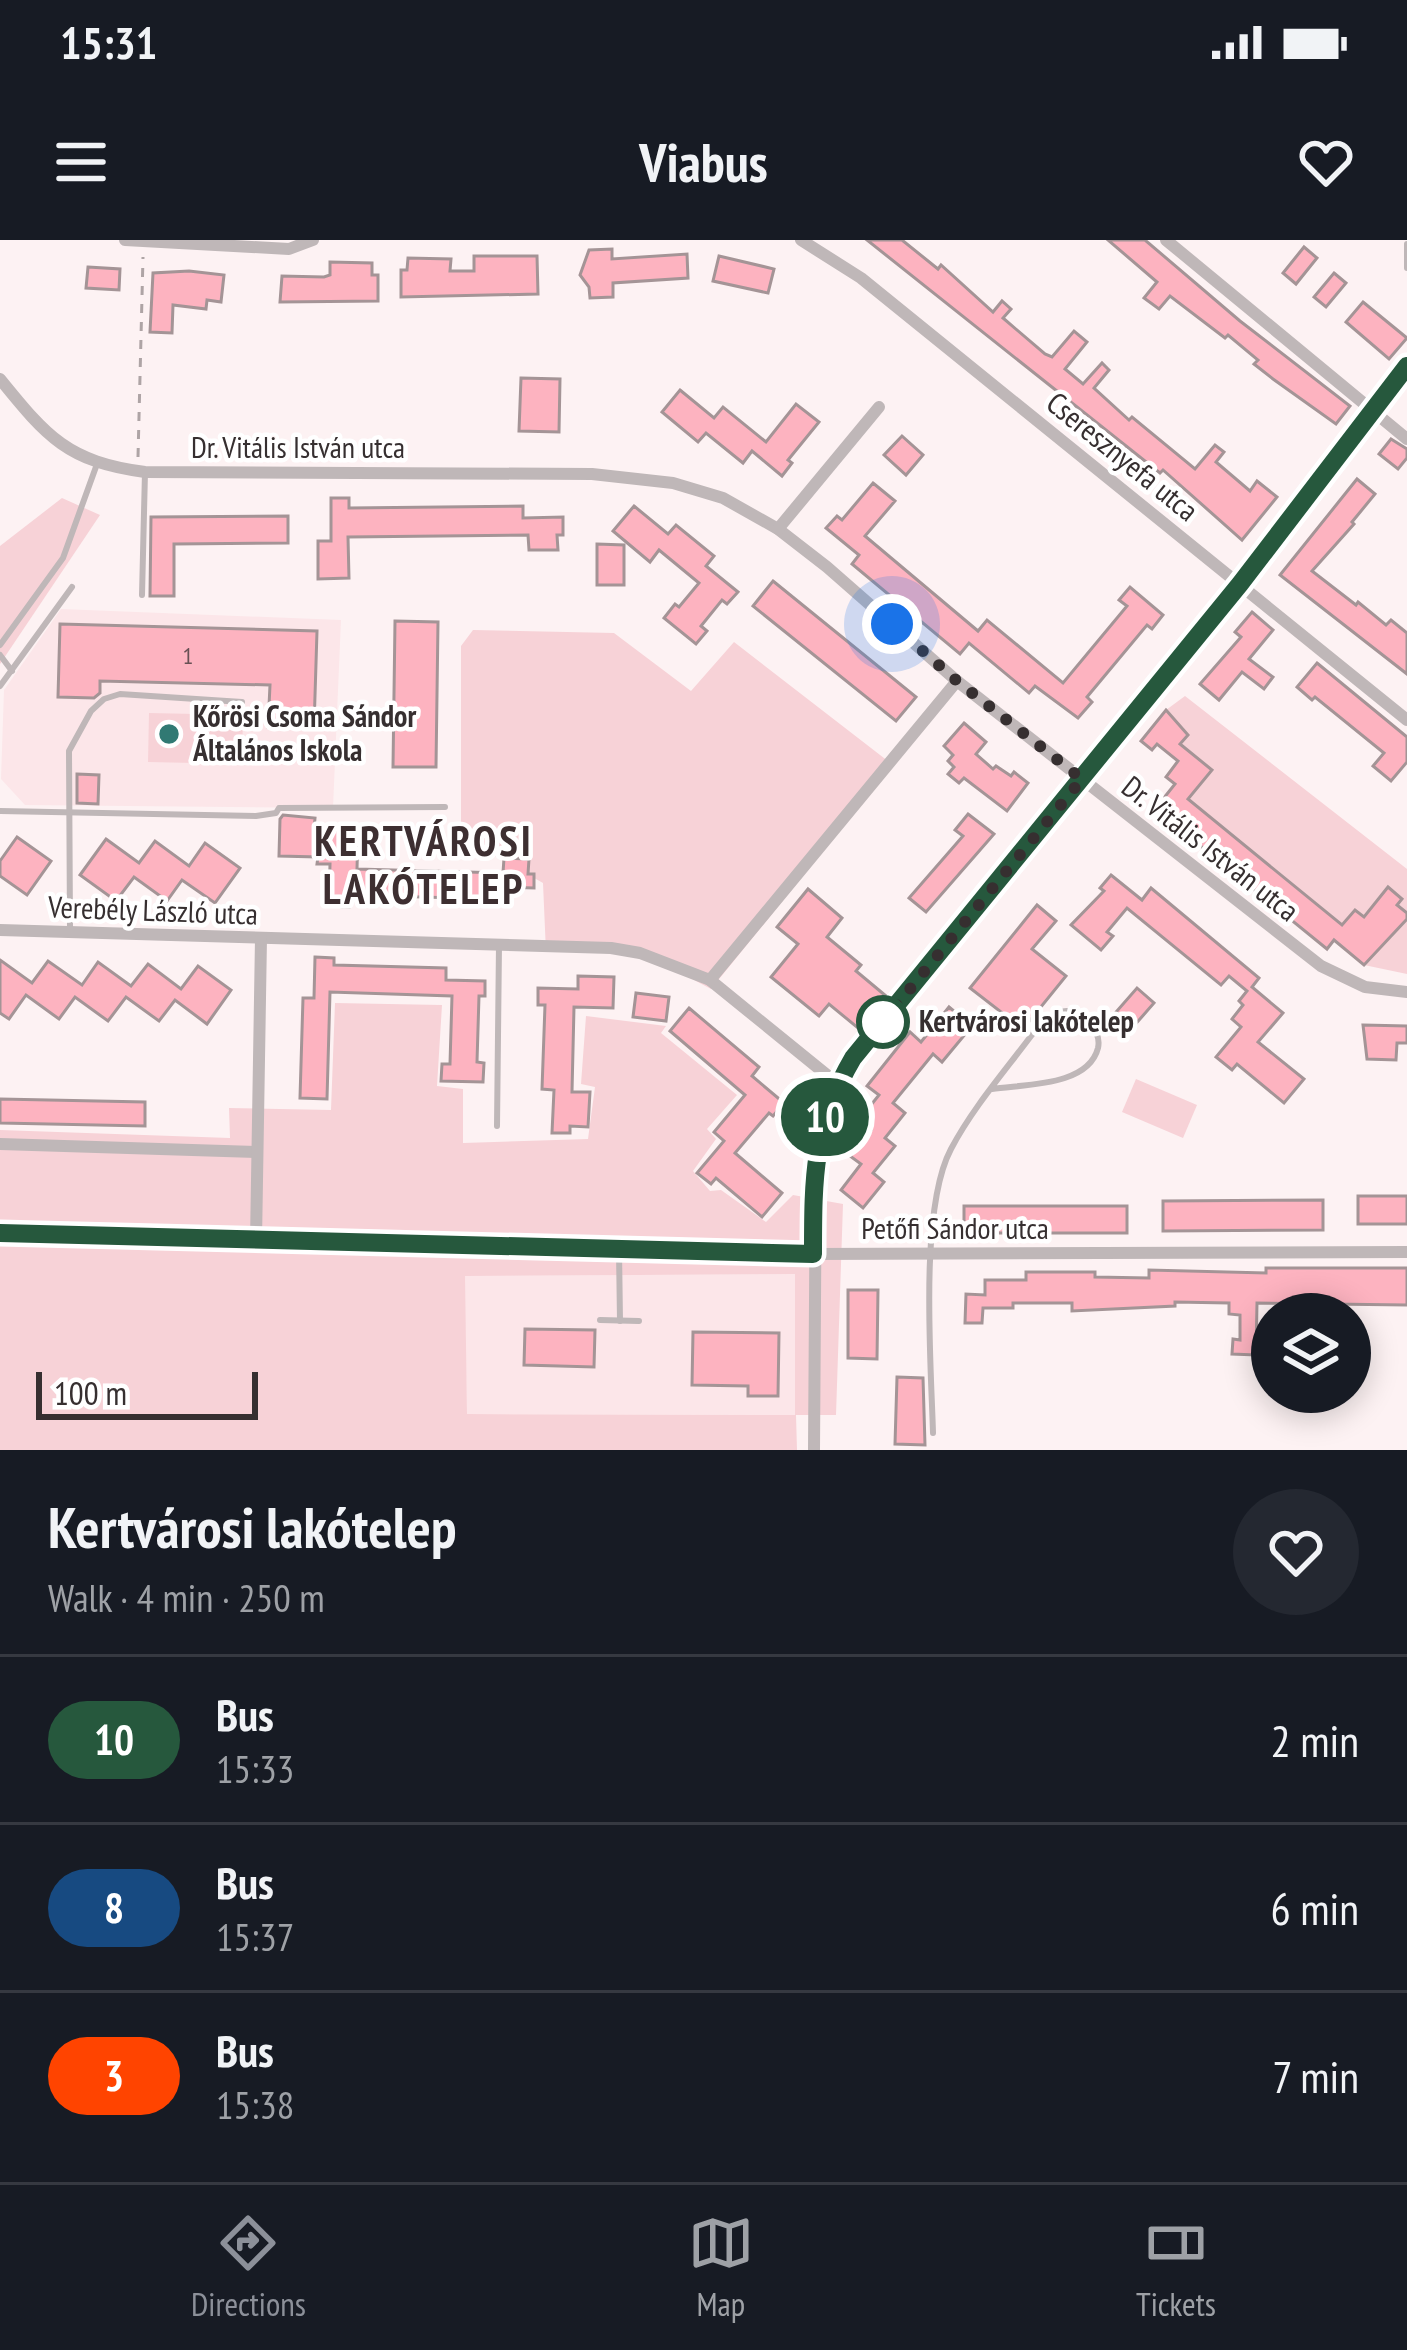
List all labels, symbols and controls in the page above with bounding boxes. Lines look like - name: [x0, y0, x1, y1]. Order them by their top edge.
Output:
- text: 15:31: [60, 13, 157, 71]
- text: Viabus: [639, 127, 768, 197]
- icon: menu: [48, 129, 114, 195]
- icon: heart: [1293, 129, 1359, 195]
- street label: Cseresznyefa utca: [1039, 383, 1207, 529]
- street label: Dr. Vitális István utca: [191, 427, 405, 466]
- your location: [862, 594, 922, 654]
- house number: 1: [183, 640, 193, 671]
- place label: Kőrösi Csoma Sándor Általános Iskola: [192, 696, 416, 769]
- marker: Kőrösi Csoma Sándor Általános Iskola: [156, 721, 182, 747]
- street label: Dr. Vitális István utca: [1115, 767, 1307, 929]
- district label: KERTVÁROSI LAKÓTELEP: [314, 813, 534, 916]
- street label: Verebély László utca: [46, 886, 259, 933]
- marker: Kertvárosi lakótelep: [858, 997, 908, 1047]
- place label: Kertvárosi lakótelep: [919, 1001, 1134, 1040]
- line badge: 10: [771, 1078, 879, 1156]
- text: 10: [805, 1089, 845, 1144]
- street label: Petőfi Sándor utca: [861, 1208, 1049, 1247]
- map controls: [1251, 1293, 1371, 1413]
- button: layers: [1251, 1293, 1371, 1413]
- scale bar: [36, 1366, 258, 1419]
- text: 100 m: [54, 1371, 127, 1414]
- button: heart: [1233, 1489, 1359, 1615]
- text: Kertvárosi lakótelep: [48, 1490, 456, 1564]
- text: Walk · 4 min · 250 m: [48, 1572, 325, 1623]
- text: Bus: [216, 1685, 274, 1743]
- text: 2 min: [1270, 1711, 1359, 1769]
- text: 10: [94, 1712, 134, 1767]
- text: 15:33: [216, 1743, 294, 1794]
- text: Bus: [216, 1853, 274, 1911]
- text: 6 min: [1270, 1879, 1359, 1937]
- text: 8: [104, 1880, 124, 1935]
- text: 15:37: [216, 1911, 294, 1962]
- text: Bus: [216, 2021, 274, 2079]
- text: 7 min: [1272, 2047, 1359, 2105]
- text: 3: [104, 2048, 124, 2103]
- text: 15:38: [216, 2079, 294, 2130]
- tab: Directions: [191, 2210, 306, 2325]
- tab: Map: [688, 2210, 754, 2325]
- tab: Tickets: [1136, 2210, 1216, 2325]

